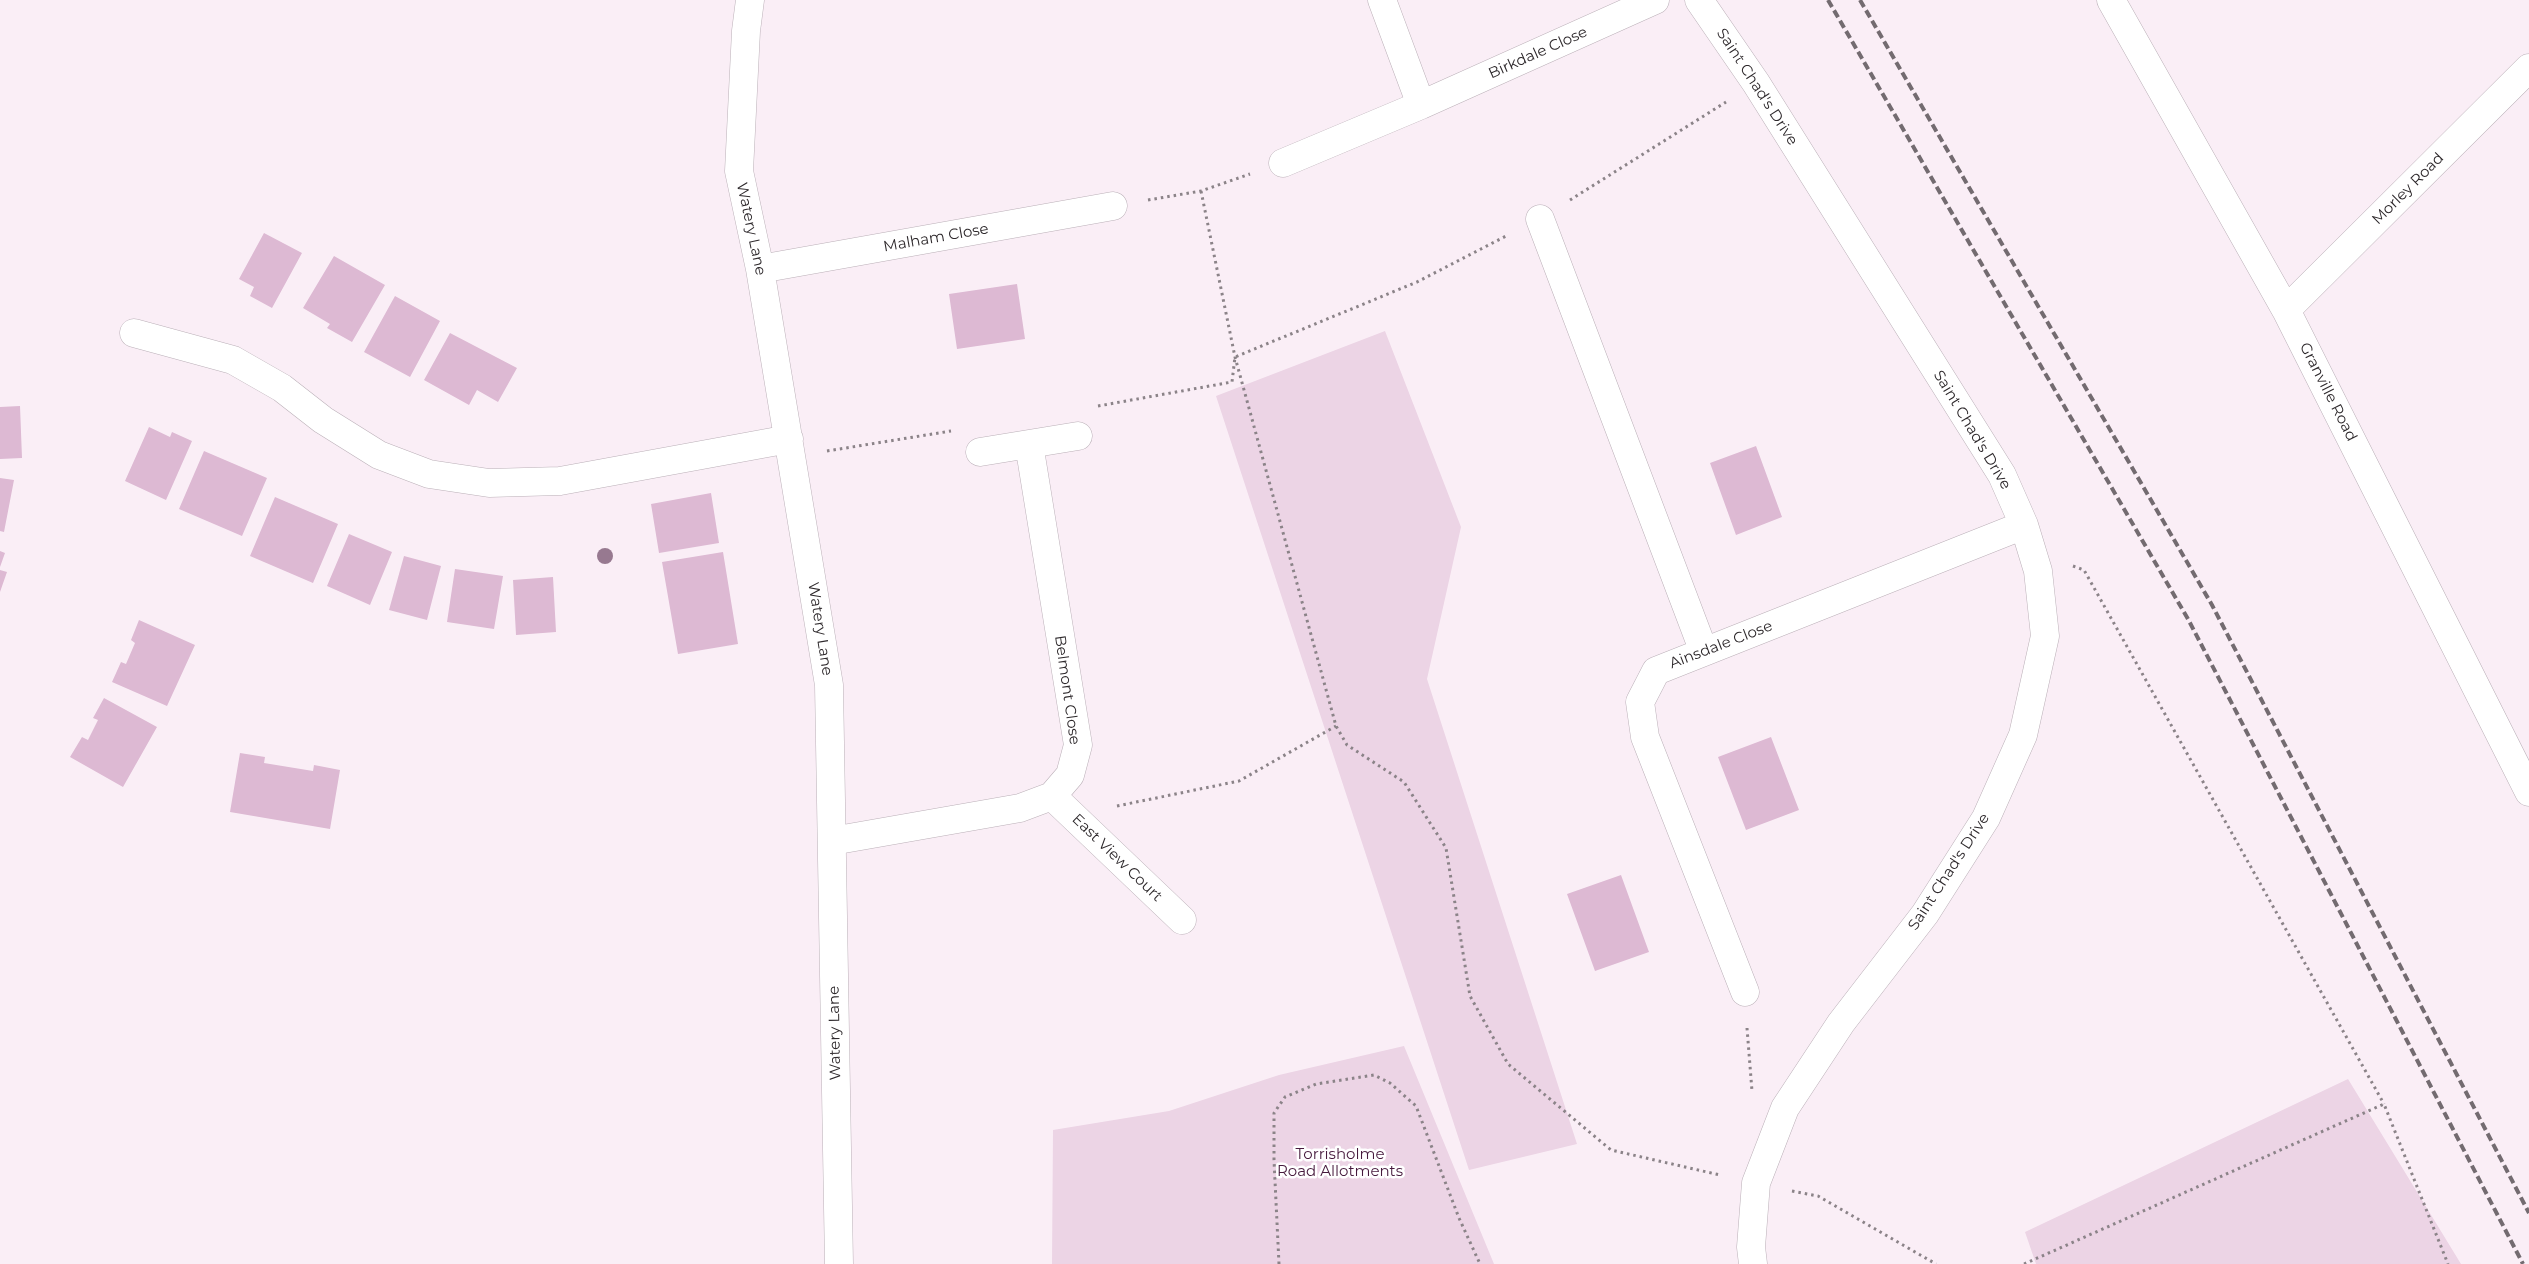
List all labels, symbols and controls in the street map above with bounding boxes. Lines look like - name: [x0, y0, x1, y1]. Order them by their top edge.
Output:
- street label: Birkdale Close: [1486, 23, 1590, 83]
- street label: Saint Chad's Drive: [1713, 25, 1801, 149]
- street label: Morley Road: [2368, 149, 2448, 229]
- street label: Watery Lane: [732, 181, 770, 277]
- street label: Malham Close: [882, 220, 990, 256]
- street label: Granville Road: [2295, 340, 2361, 444]
- street label: Saint Chad's Drive: [1929, 367, 2015, 493]
- street label: Watery Lane: [804, 581, 836, 677]
- street label: Ainsdale Close: [1667, 617, 1775, 673]
- street label: Belmont Close: [1050, 634, 1084, 746]
- street label: East View Court: [1068, 810, 1166, 906]
- street label: Saint Chad's Drive: [1905, 810, 1993, 934]
- street label: Watery Lane: [825, 986, 845, 1080]
- park label: Torrisholme Road Allotments: [1277, 1146, 1403, 1181]

